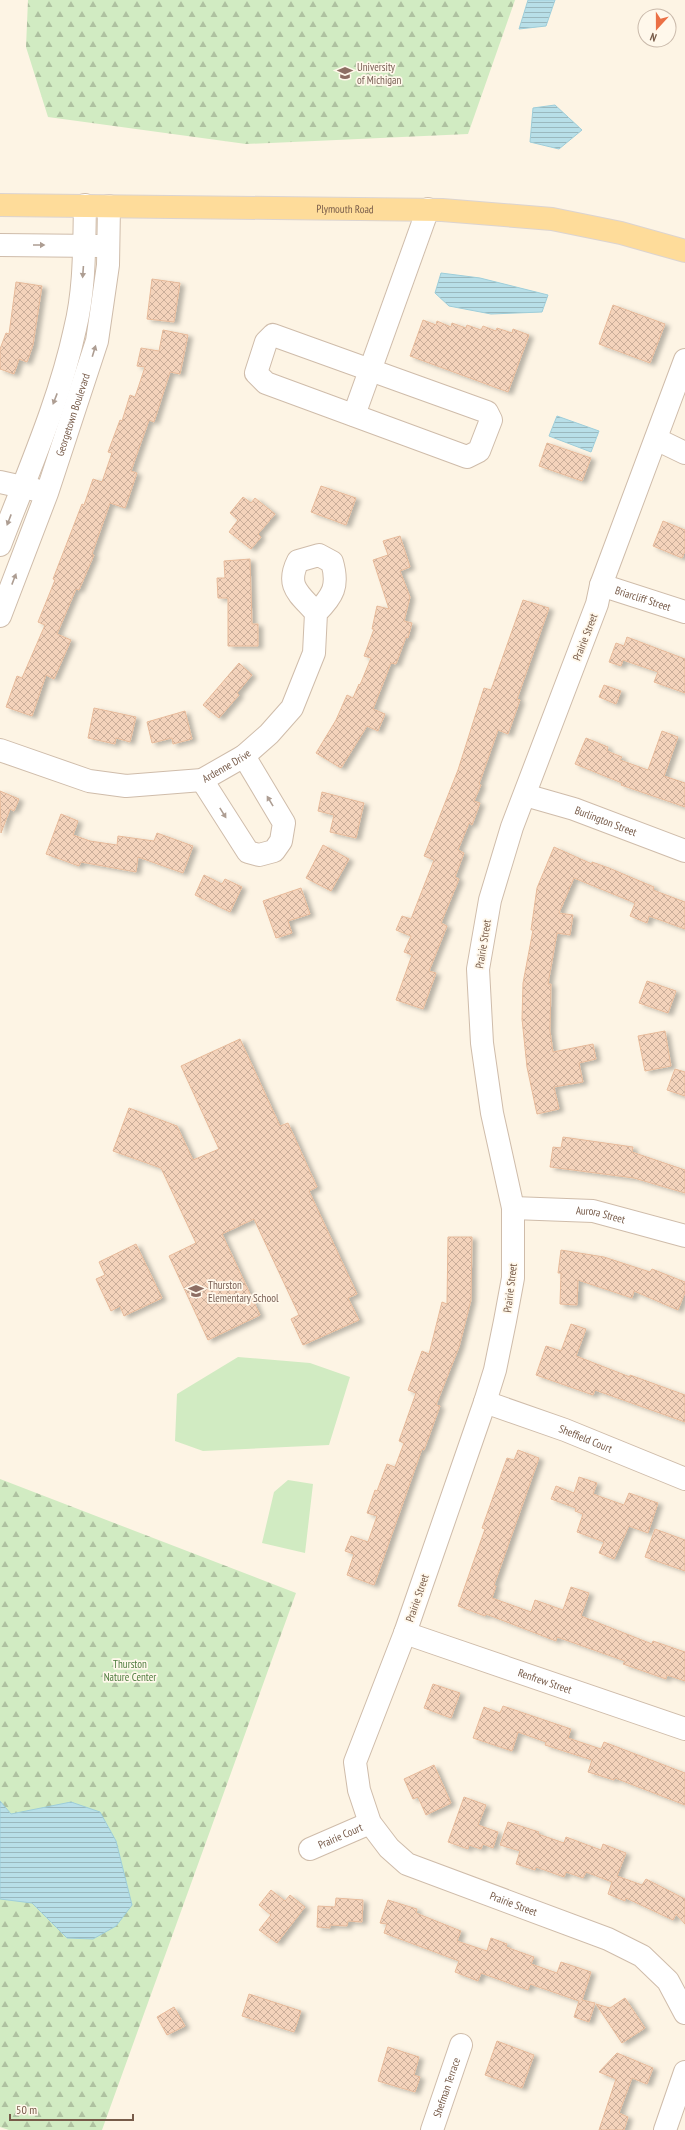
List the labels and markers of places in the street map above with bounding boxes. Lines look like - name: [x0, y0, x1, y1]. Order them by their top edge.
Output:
- place label: University of Michigan: [357, 60, 401, 87]
- school or university icon: University of Michigan: [336, 64, 354, 82]
- place label: Thurston Elementary School: [208, 1278, 279, 1305]
- school or university icon: Thurston Elementary School: [187, 1282, 205, 1300]

